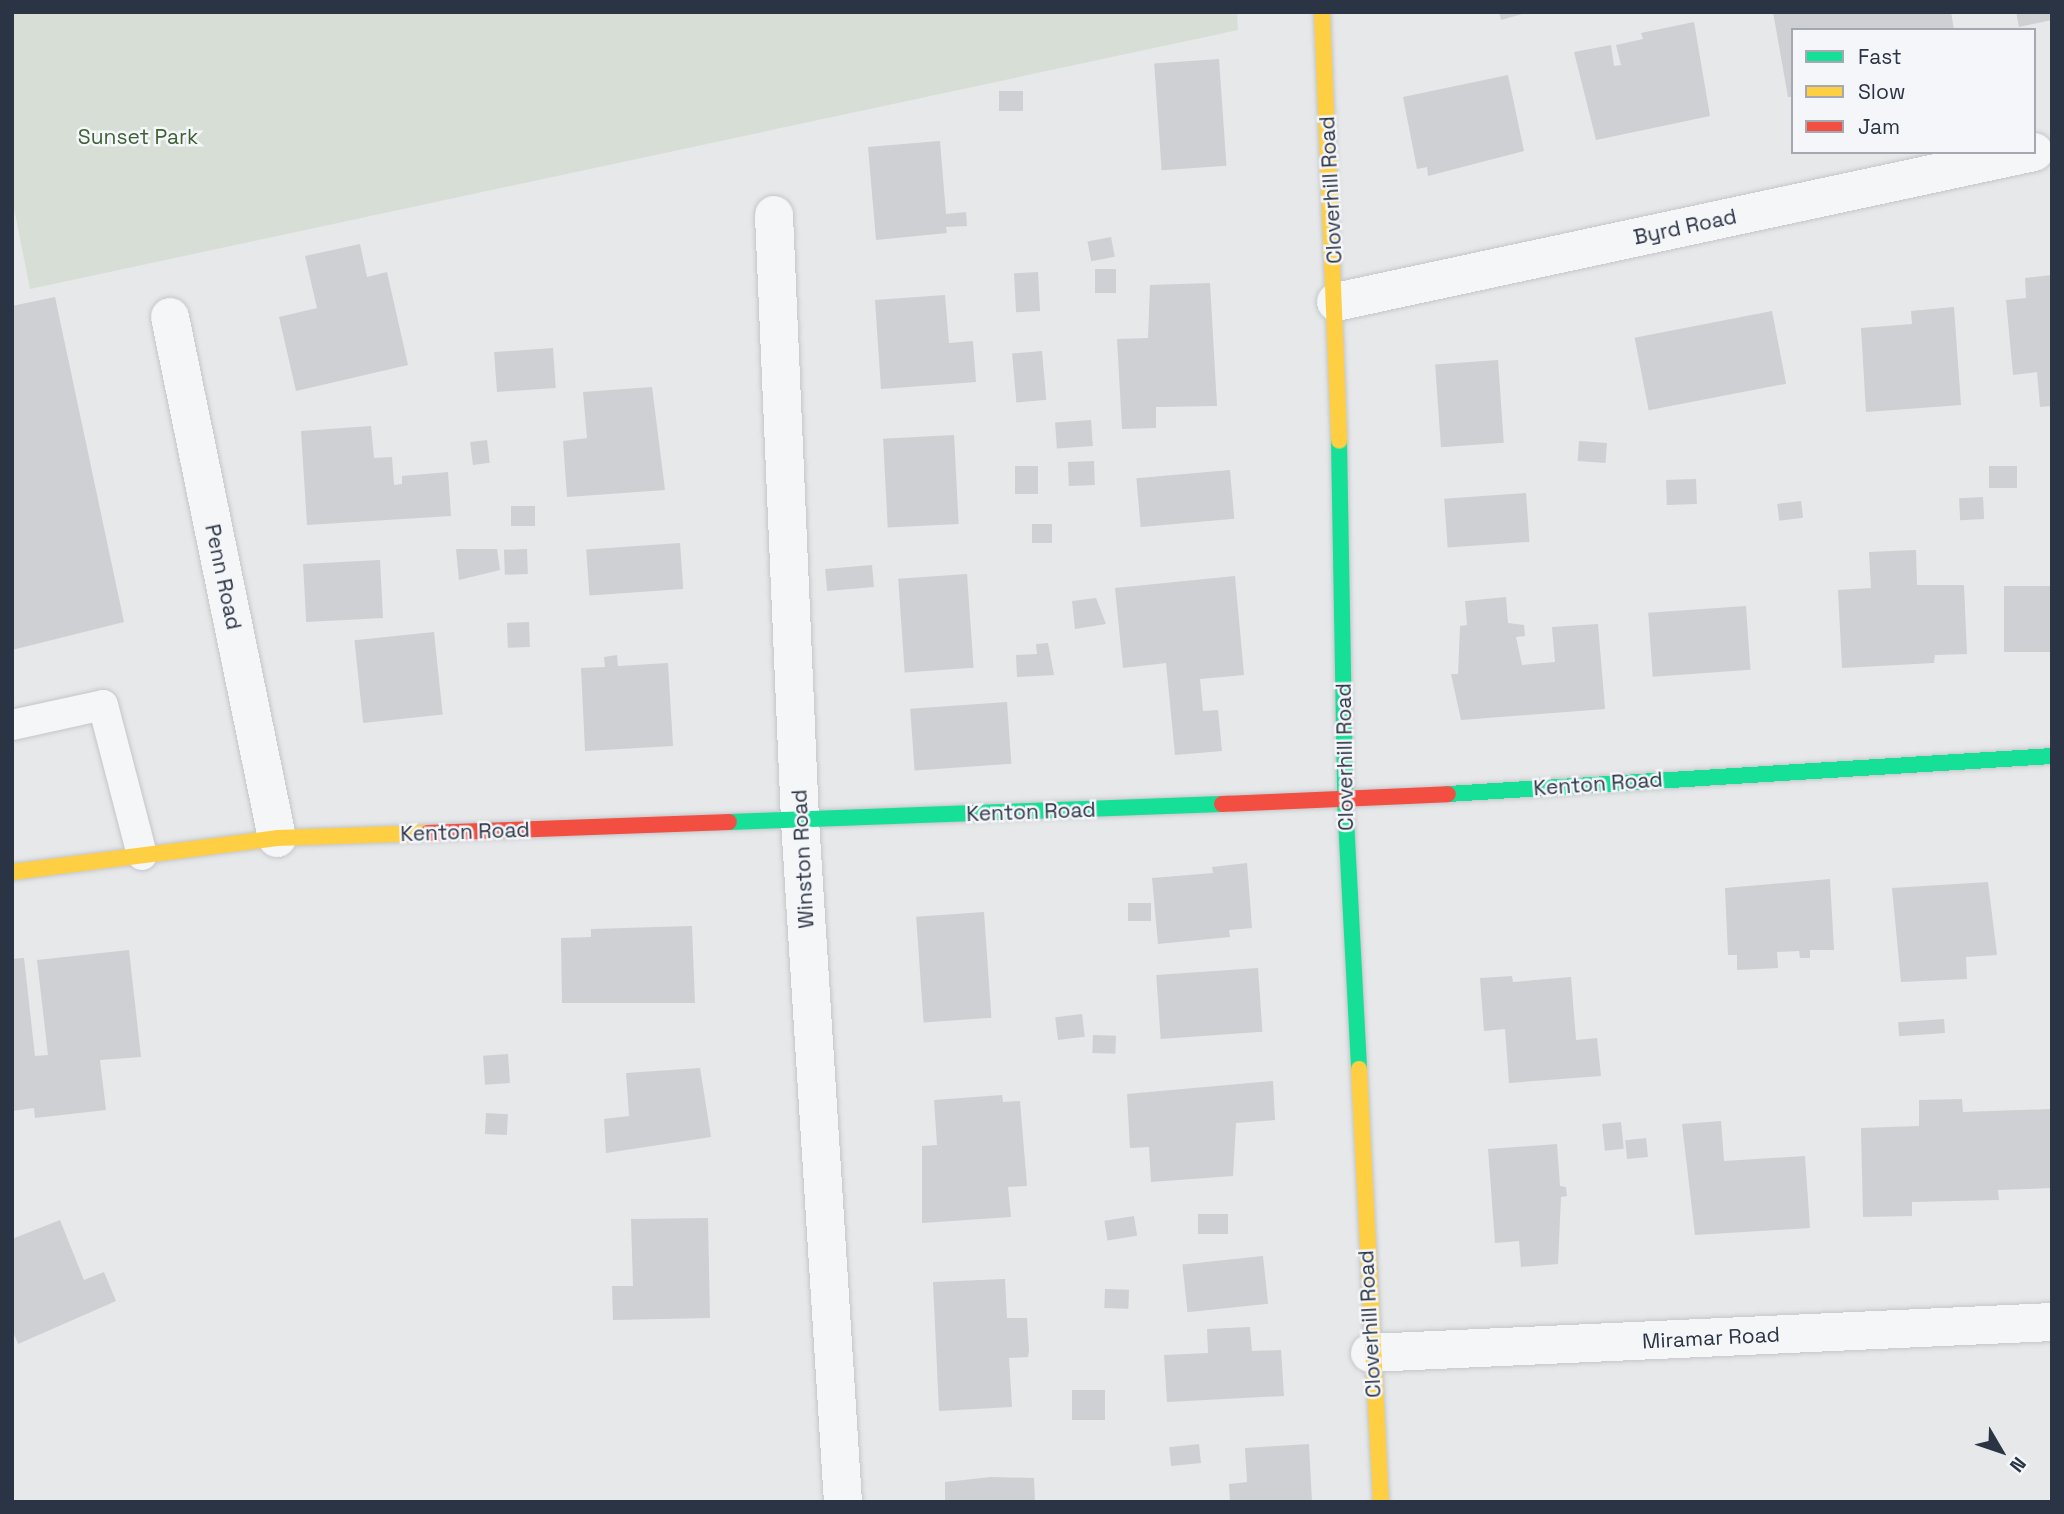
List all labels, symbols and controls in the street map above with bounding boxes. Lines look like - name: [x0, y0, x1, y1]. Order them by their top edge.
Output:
- legend: [1791, 28, 2036, 154]
- text: Fast: [1858, 43, 1902, 70]
- text: Slow: [1858, 78, 1906, 105]
- text: Jam: [1858, 113, 1900, 140]
- street label: Cloverhill Road: [1315, 116, 1347, 264]
- park label: Sunset Park: [78, 124, 198, 150]
- street label: Byrd Road: [1631, 204, 1739, 250]
- street label: Penn Road: [200, 522, 246, 632]
- street label: Cloverhill Road: [1331, 683, 1359, 831]
- street label: Kenton Road: [1533, 767, 1663, 801]
- street label: Winston Road: [787, 789, 819, 929]
- street label: Kenton Road: [966, 797, 1096, 827]
- street label: Kenton Road: [400, 817, 530, 847]
- street label: Cloverhill Road: [1354, 1250, 1386, 1398]
- street label: Miramar Road: [1641, 1322, 1781, 1354]
- north arrow: [1966, 1416, 2036, 1486]
- text: N: [2004, 1452, 2031, 1477]

